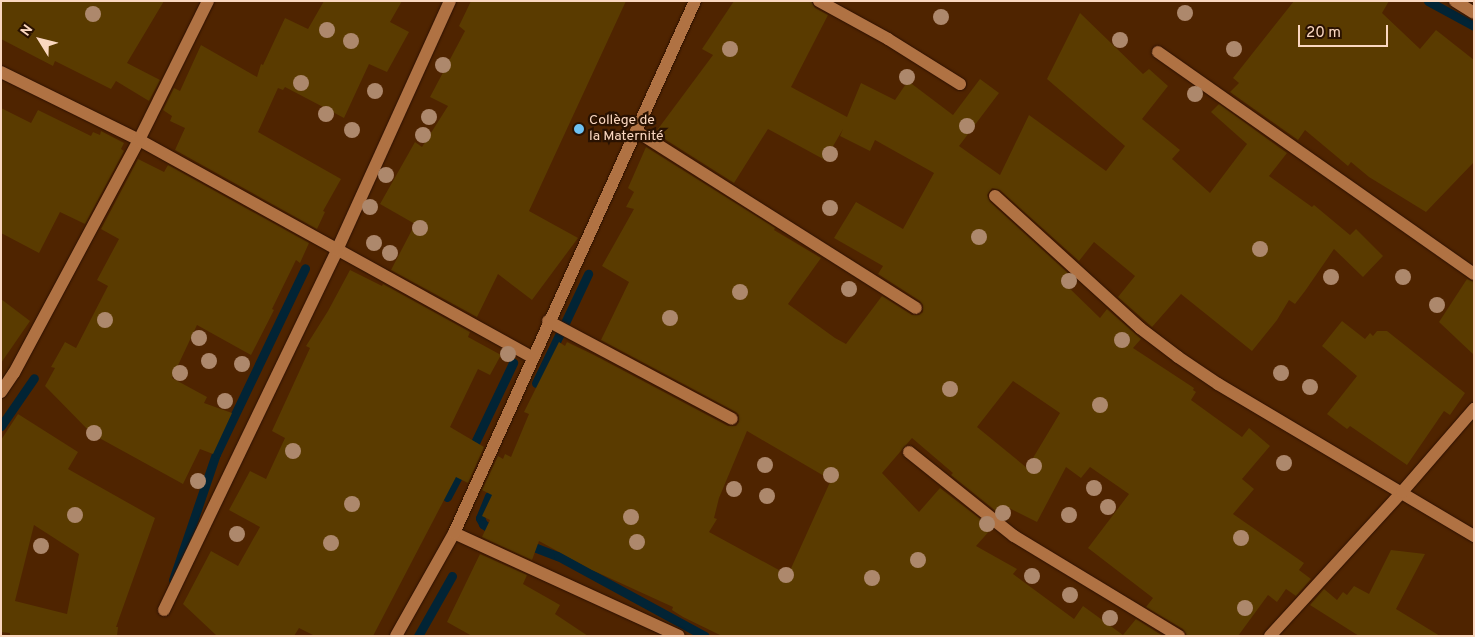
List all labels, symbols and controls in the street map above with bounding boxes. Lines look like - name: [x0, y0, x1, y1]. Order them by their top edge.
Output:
- north arrow: [15, 15, 65, 65]
- scale bar: [1300, 15, 1390, 47]
- text: N: [18, 22, 37, 40]
- text: 20 m: [1306, 24, 1341, 43]
- place label: Collège de la Maternité: [589, 113, 664, 146]
- marker: Collège de la Maternité: [573, 123, 585, 135]

